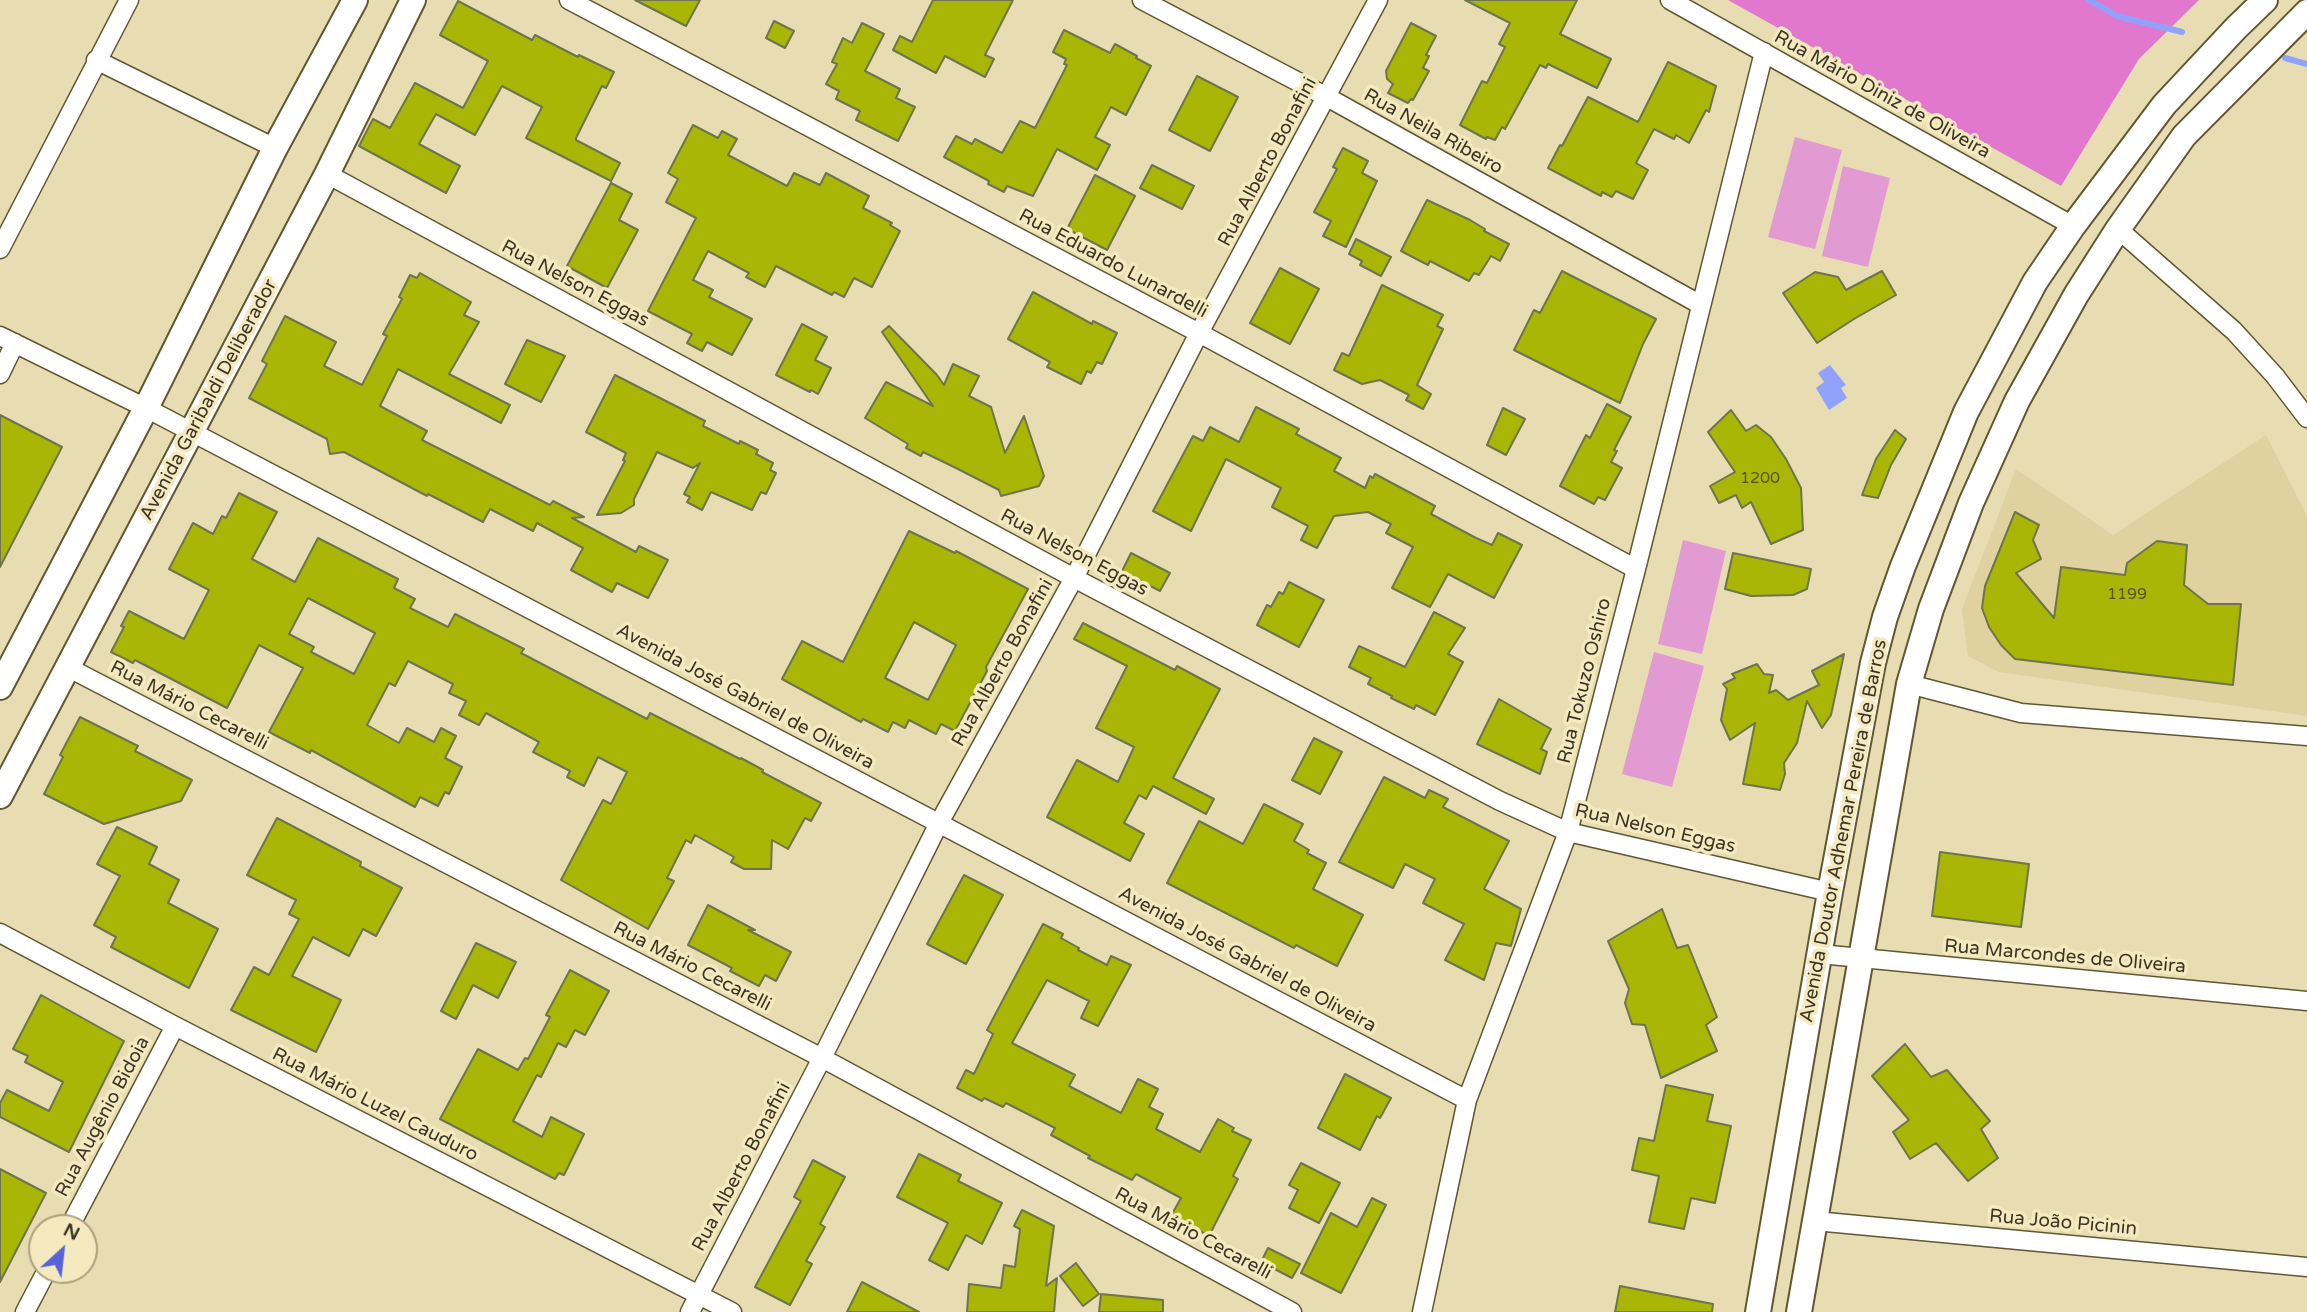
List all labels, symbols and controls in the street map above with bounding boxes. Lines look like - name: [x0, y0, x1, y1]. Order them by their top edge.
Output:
- street label: Rua Mário Diniz de Oliveira: [1770, 26, 1994, 164]
- street label: Rua Alberto Bonafini: [1214, 74, 1322, 250]
- street label: Rua Neila Ribeiro: [1359, 84, 1507, 180]
- street label: Rua Eduardo Lunardelli: [1015, 204, 1211, 324]
- street label: Rua Nelson Eggas: [497, 235, 653, 333]
- street label: Avenida Garibaldi Deliberador: [136, 276, 282, 524]
- house number: 1200: [1740, 469, 1780, 489]
- street label: Rua Nelson Eggas: [996, 504, 1152, 602]
- street label: Rua Alberto Bonafini: [947, 575, 1059, 751]
- house number: 1199: [2107, 585, 2147, 605]
- street label: Rua Tokuzo Oshiro: [1553, 596, 1617, 766]
- street label: Avenida José Gabriel de Oliveira: [612, 619, 878, 775]
- street label: Avenida Doutor Adhemar Pereira de Barros: [1796, 638, 1892, 1024]
- street label: Rua Mário Cecarelli: [106, 656, 272, 756]
- street label: Rua Nelson Eggas: [1573, 799, 1737, 859]
- street label: Avenida José Gabriel de Oliveira: [1114, 882, 1380, 1038]
- street label: Rua Mário Cecarelli: [609, 917, 775, 1017]
- street label: Rua Marcondes de Oliveira: [1943, 935, 2187, 979]
- street label: Rua Augênio Bidoia: [51, 1033, 155, 1201]
- street label: Rua Mário Luzel Cauduro: [268, 1043, 482, 1167]
- street label: Rua Alberto Bonafini: [688, 1079, 796, 1255]
- street label: Rua Mário Cecarelli: [1111, 1183, 1275, 1285]
- street label: Rua João Picinin: [1988, 1205, 2138, 1241]
- north arrow: [28, 1214, 98, 1284]
- text: N: [60, 1219, 83, 1245]

